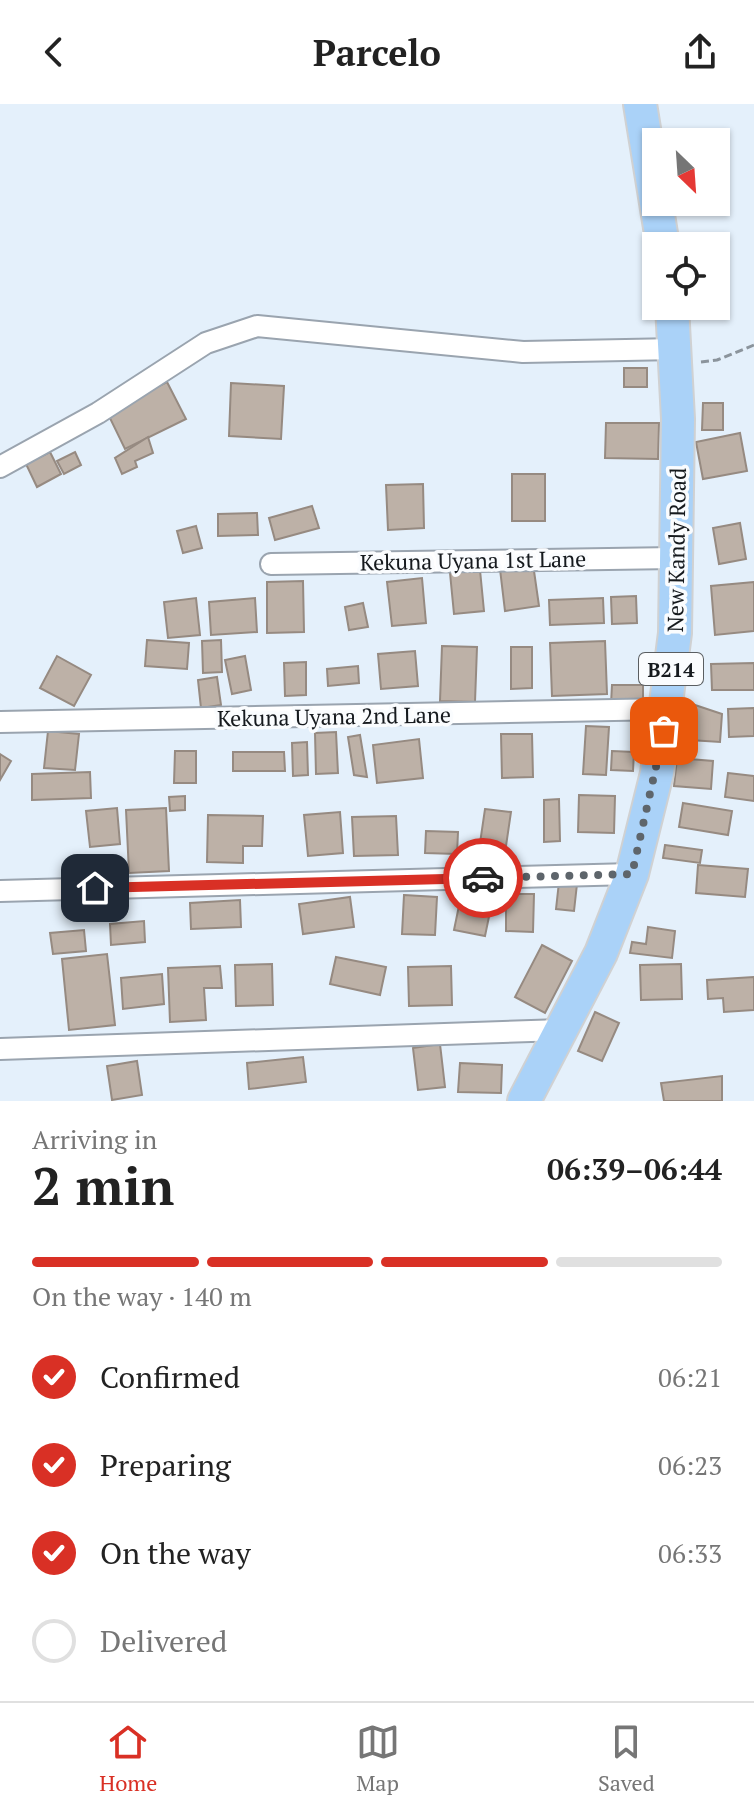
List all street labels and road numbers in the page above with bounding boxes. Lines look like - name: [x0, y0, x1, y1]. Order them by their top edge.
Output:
- street label: New Kandy Road: [660, 467, 692, 633]
- street label: Kekuna Uyana 1st Lane: [360, 544, 586, 576]
- road number: B214: [639, 653, 703, 685]
- street label: Kekuna Uyana 2nd Lane: [217, 699, 451, 733]

